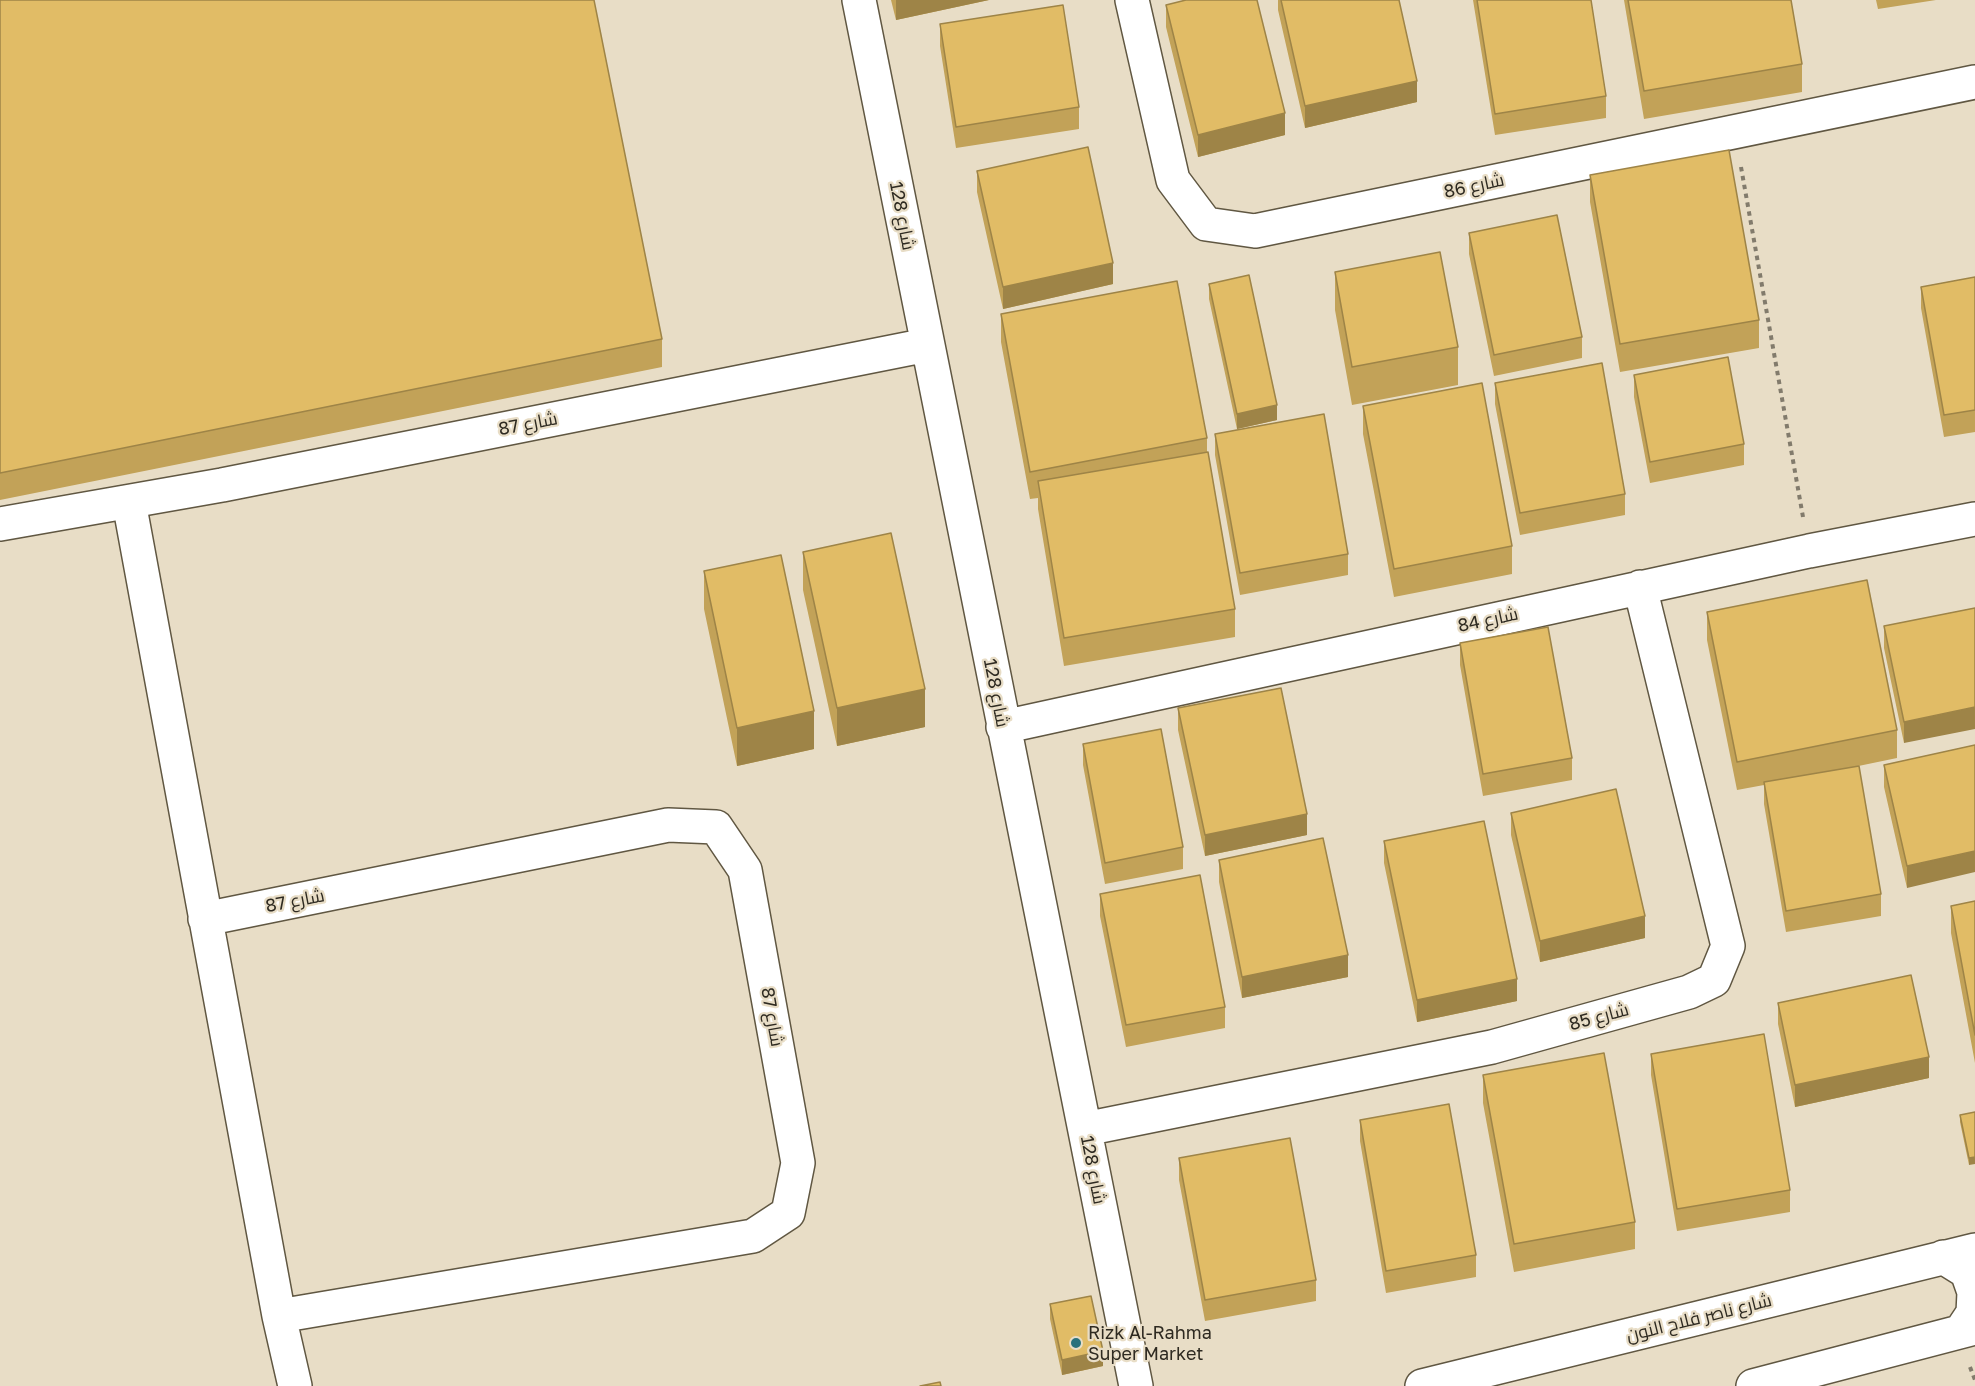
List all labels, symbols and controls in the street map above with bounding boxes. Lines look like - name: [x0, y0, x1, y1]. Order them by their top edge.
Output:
- street label: شارع 86: [1442, 169, 1506, 203]
- street label: شارع 128: [885, 180, 919, 252]
- street label: شارع 87: [497, 408, 559, 440]
- street label: شارع 84: [1456, 603, 1520, 637]
- street label: شارع 128: [979, 657, 1013, 729]
- street label: شارع 87: [264, 885, 326, 917]
- street label: شارع 87: [756, 986, 788, 1048]
- street label: شارع 85: [1567, 999, 1631, 1035]
- street label: شارع 128: [1076, 1134, 1110, 1206]
- street label: شارع ناصر فلاح النون: [1624, 1290, 1774, 1346]
- place label: Rizk Al-Rahma Super Market: [1088, 1322, 1212, 1364]
- marker: Rizk Al-Rahma Super Market: [1069, 1336, 1083, 1350]

